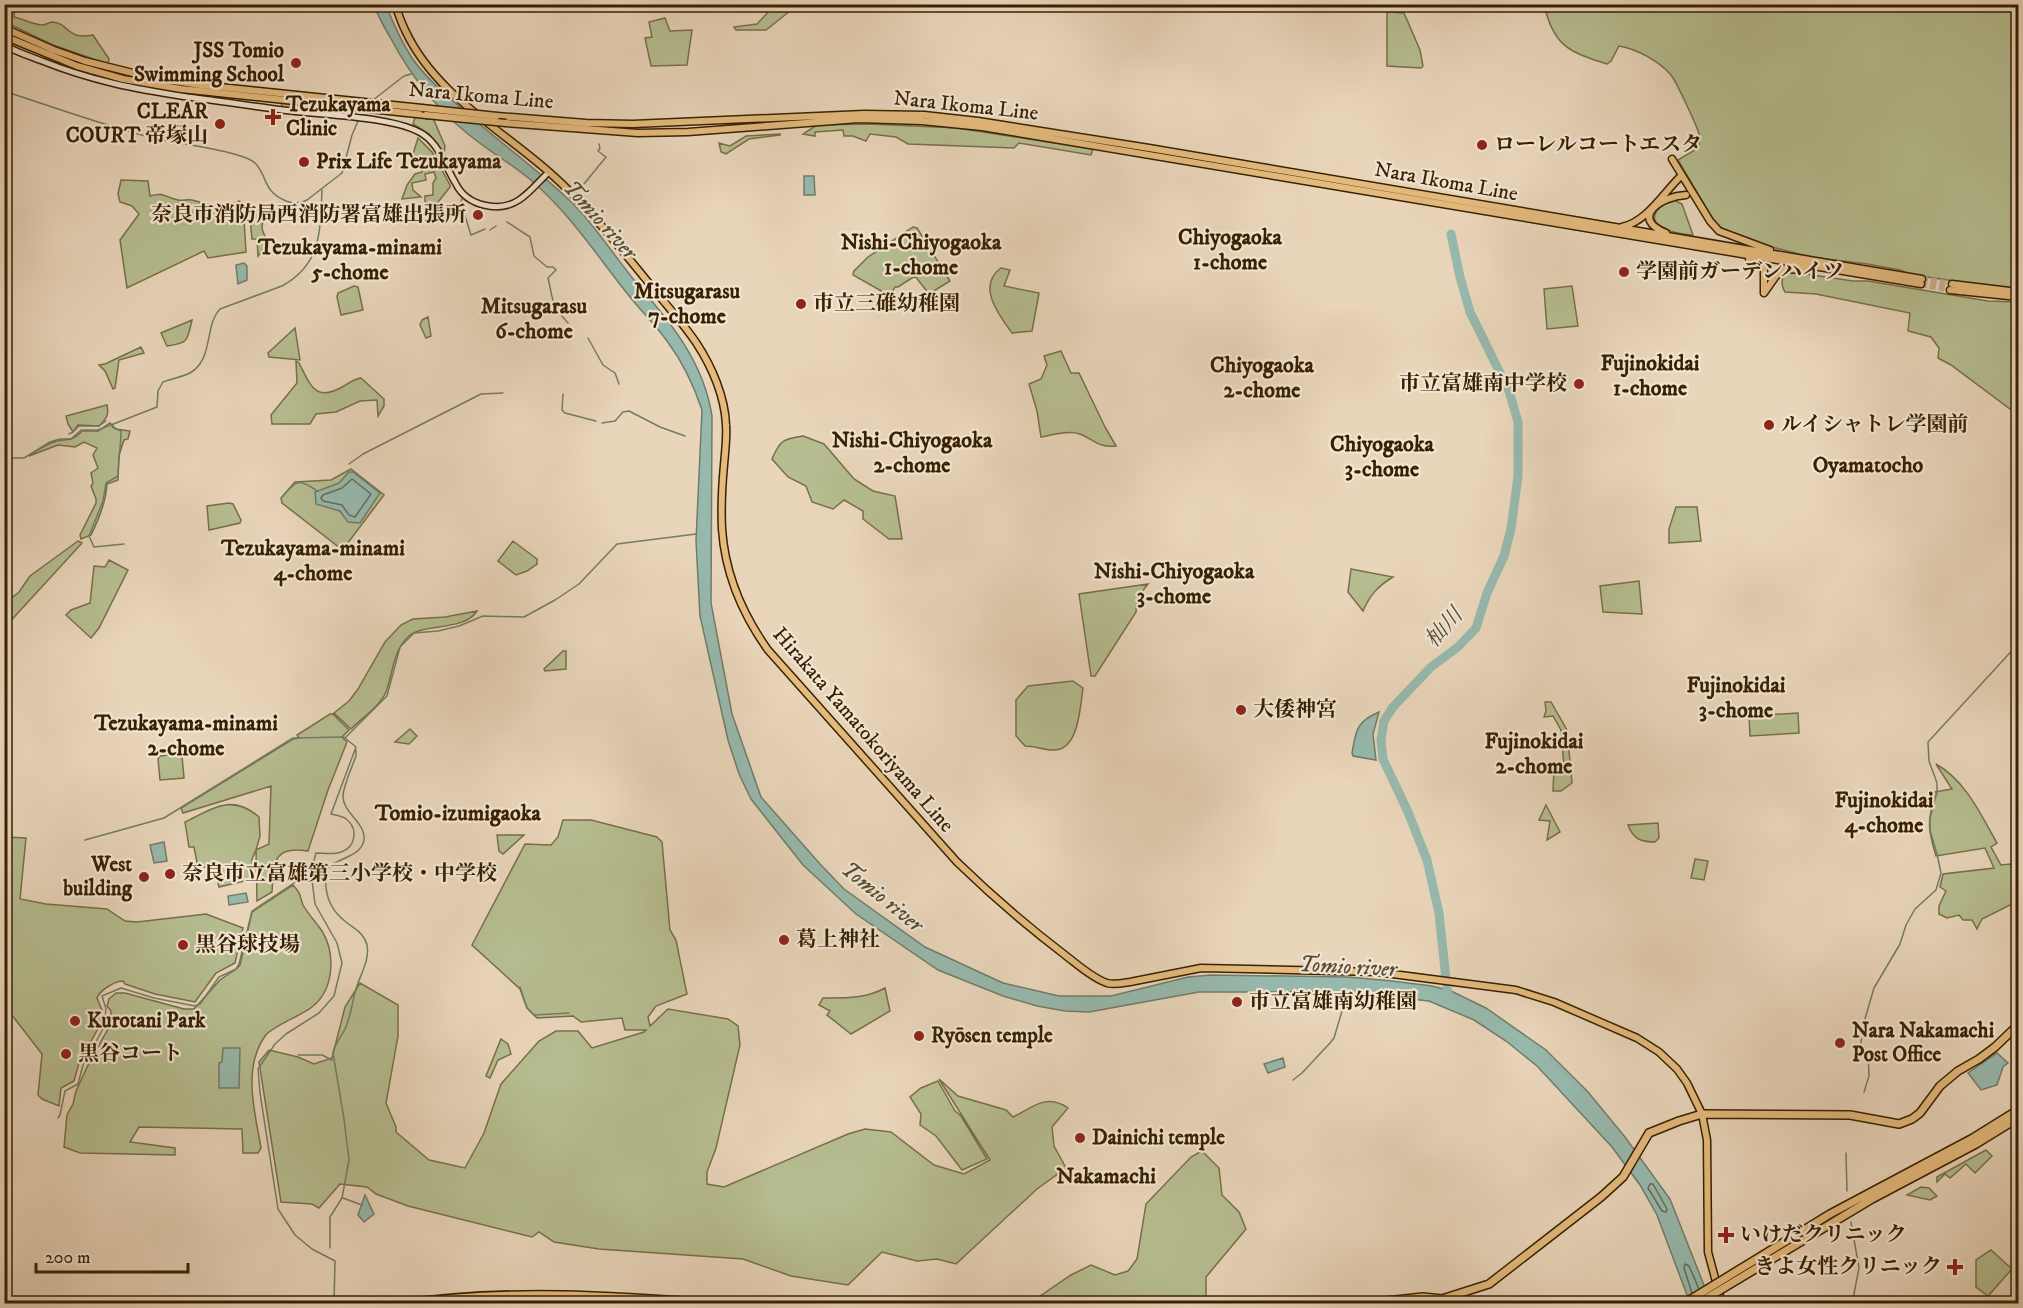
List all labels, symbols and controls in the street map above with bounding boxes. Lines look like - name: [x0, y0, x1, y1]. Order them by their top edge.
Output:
- place label: JSS Tomio Swimming School: [134, 38, 285, 88]
- marker: JSS Tomio Swimming School: [289, 56, 303, 70]
- street label: Nara Ikoma Line: [407, 77, 555, 115]
- street label: Nara Ikoma Line: [892, 85, 1040, 127]
- place label: Tezukayama Clinic: [285, 92, 392, 142]
- place label: CLEAR COURT 帝塚山: [66, 99, 209, 149]
- marker: Tezukayama Clinic: [264, 108, 282, 126]
- marker: CLEAR COURT 帝塚山: [213, 117, 227, 131]
- place label: ローレルコートエスタ: [1494, 132, 1702, 158]
- marker: ローレルコートエスタ: [1475, 138, 1489, 152]
- place label: Prix Life Tezukayama: [316, 149, 502, 175]
- marker: Prix Life Tezukayama: [297, 155, 311, 169]
- street label: Nara Ikoma Line: [1372, 157, 1520, 207]
- water label: Tomio river: [557, 175, 644, 267]
- place label: 奈良市消防局西消防署富雄出張所: [151, 202, 466, 228]
- marker: 奈良市消防局西消防署富雄出張所: [471, 208, 485, 222]
- district label: Chiyogaoka 1-chome: [1178, 224, 1283, 276]
- district label: Nishi-Chiyogaoka 1-chome: [841, 229, 1002, 281]
- district label: Tezukayama-minami 5-chome: [257, 234, 442, 286]
- place label: 学園前ガーデンハイツ: [1636, 259, 1844, 285]
- marker: 学園前ガーデンハイツ: [1617, 265, 1631, 279]
- district label: Mitsugarasu 7-chome: [634, 278, 741, 330]
- place label: 市立三碓幼稚園: [813, 291, 960, 317]
- district label: Mitsugarasu 6-chome: [481, 293, 588, 345]
- marker: 市立三碓幼稚園: [794, 297, 808, 311]
- district label: Fujinokidai 1-chome: [1600, 350, 1700, 402]
- district label: Chiyogaoka 2-chome: [1210, 352, 1315, 404]
- place label: 市立富雄南中学校: [1399, 371, 1567, 397]
- marker: 市立富雄南中学校: [1572, 377, 1586, 391]
- place label: ルイシャトレ学園前: [1781, 412, 1969, 438]
- marker: ルイシャトレ学園前: [1762, 418, 1776, 432]
- district label: Nishi-Chiyogaoka 2-chome: [832, 427, 993, 479]
- district label: Chiyogaoka 3-chome: [1330, 431, 1435, 483]
- district label: Oyamatocho: [1813, 452, 1924, 479]
- district label: Tezukayama-minami 4-chome: [220, 535, 405, 587]
- district label: Nishi-Chiyogaoka 3-chome: [1094, 558, 1255, 610]
- water label: 杣川: [1419, 601, 1470, 653]
- street label: Hirakata Yamatokoriyama Line: [767, 622, 959, 838]
- district label: Fujinokidai 3-chome: [1686, 672, 1786, 724]
- place label: 大倭神宮: [1253, 697, 1337, 723]
- marker: 大倭神宮: [1234, 703, 1248, 717]
- district label: Tezukayama-minami 2-chome: [93, 710, 278, 762]
- district label: Fujinokidai 2-chome: [1484, 728, 1584, 780]
- district label: Fujinokidai 4-chome: [1834, 787, 1934, 839]
- district label: Tomio-izumigaoka: [374, 800, 542, 827]
- place label: West building: [62, 852, 133, 902]
- water label: Tomio river: [836, 856, 930, 940]
- place label: 奈良市立富雄第三小学校・中学校: [182, 861, 497, 887]
- marker: 奈良市立富雄第三小学校・中学校: [163, 867, 177, 881]
- marker: West building: [137, 870, 151, 884]
- place label: 葛上神社: [796, 927, 880, 953]
- place label: 黒谷球技場: [195, 932, 300, 958]
- marker: 葛上神社: [777, 933, 791, 947]
- marker: 黒谷球技場: [176, 938, 190, 952]
- water label: Tomio river: [1299, 951, 1399, 983]
- place label: 市立富雄南幼稚園: [1249, 989, 1417, 1015]
- marker: 市立富雄南幼稚園: [1230, 995, 1244, 1009]
- place label: Kurotani Park: [87, 1008, 206, 1034]
- marker: Kurotani Park: [68, 1014, 82, 1028]
- place label: Nara Nakamachi Post Office: [1852, 1018, 1995, 1068]
- place label: Ryōsen temple: [931, 1023, 1053, 1049]
- marker: Ryōsen temple: [912, 1029, 926, 1043]
- marker: Nara Nakamachi Post Office: [1833, 1036, 1847, 1050]
- place label: 黒谷コート: [78, 1041, 183, 1067]
- marker: 黒谷コート: [59, 1047, 73, 1061]
- place label: Dainichi temple: [1092, 1125, 1225, 1151]
- marker: Dainichi temple: [1073, 1131, 1087, 1145]
- district label: Nakamachi: [1056, 1163, 1156, 1190]
- place label: いけだクリニック: [1740, 1222, 1907, 1248]
- marker: いけだクリニック: [1717, 1226, 1735, 1244]
- scale bar: [36, 1236, 188, 1274]
- text: 200 m: [45, 1247, 91, 1269]
- place label: きよ女性クリニック: [1754, 1254, 1942, 1280]
- marker: きよ女性クリニック: [1946, 1258, 1964, 1276]

